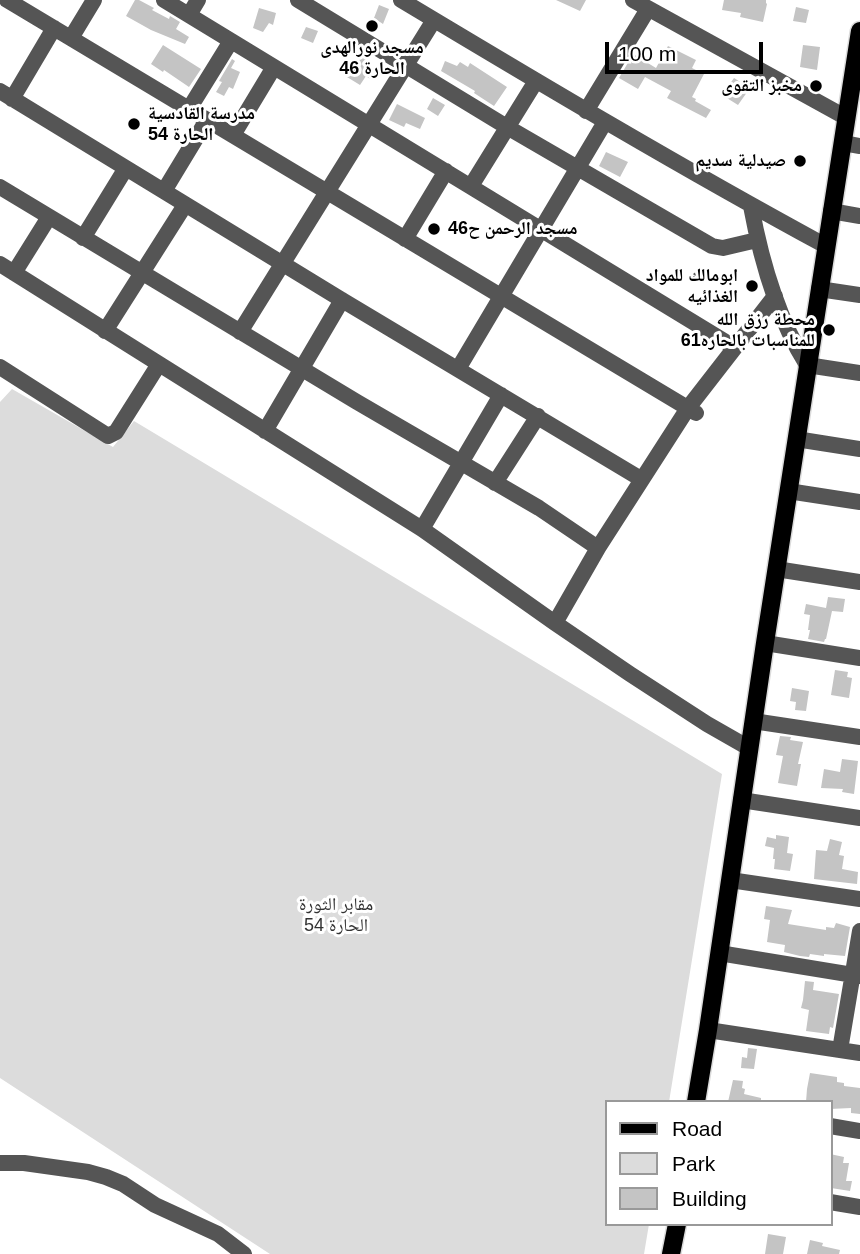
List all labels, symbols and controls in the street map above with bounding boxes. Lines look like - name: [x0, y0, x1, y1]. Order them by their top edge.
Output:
- marker: مسجد نورالهدى الحارة 46: [364, 18, 380, 34]
- scale bar: [608, 28, 766, 72]
- place label: مسجد نورالهدى الحارة 46: [320, 37, 424, 80]
- text: 100 m: [618, 42, 676, 65]
- place label: مخبز التقوى: [721, 75, 802, 97]
- marker: مخبز التقوى: [808, 78, 824, 94]
- place label: مدرسة القادسية الحارة 54: [148, 103, 255, 146]
- marker: مدرسة القادسية الحارة 54: [126, 116, 142, 132]
- place label: صيدلية سديم: [695, 150, 786, 172]
- marker: صيدلية سديم: [792, 153, 808, 169]
- place label: مسجد الرحمن ح46: [448, 218, 577, 240]
- marker: مسجد الرحمن ح46: [426, 221, 442, 237]
- place label: ابومالك للمواد الغذائيه: [646, 265, 738, 308]
- marker: ابومالك للمواد الغذائيه: [744, 278, 760, 294]
- place label: محطة رزق الله للمناسبات بالحاره61: [681, 309, 815, 352]
- marker: محطة رزق الله للمناسبات بالحاره61: [821, 322, 837, 338]
- park label: مقابر الثورة الحارة 54: [299, 894, 373, 936]
- legend: [604, 1100, 832, 1226]
- text: Road: [672, 1117, 722, 1140]
- text: Park: [672, 1152, 715, 1175]
- text: Building: [672, 1187, 747, 1210]

